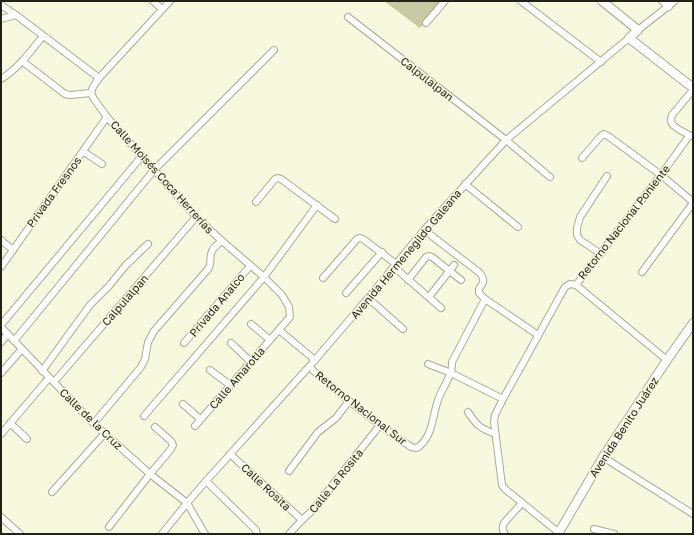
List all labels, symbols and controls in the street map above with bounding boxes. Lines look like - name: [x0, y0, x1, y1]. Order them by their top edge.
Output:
- street label: Calpulalpan: [398, 54, 456, 103]
- street label: Calle Moisés Coca Herrerías: [108, 118, 217, 236]
- street label: Privada Fresnos: [24, 154, 84, 230]
- street label: Retorno Nacional Poniente: [575, 162, 672, 282]
- street label: Avenida Hermenegildo Galeana: [348, 186, 464, 321]
- street label: Privada Analco: [186, 270, 247, 339]
- street label: Calpulalpan: [99, 271, 150, 328]
- street label: Calle Amarotla: [206, 344, 267, 411]
- street label: Retorno Nacional Sur: [313, 368, 410, 448]
- street label: Avenida Benito Juárez: [586, 374, 661, 479]
- street label: Calle de la Cruz: [57, 385, 126, 452]
- street label: Calle La Rosita: [306, 446, 365, 515]
- street label: Calle Rosita: [239, 460, 294, 513]

